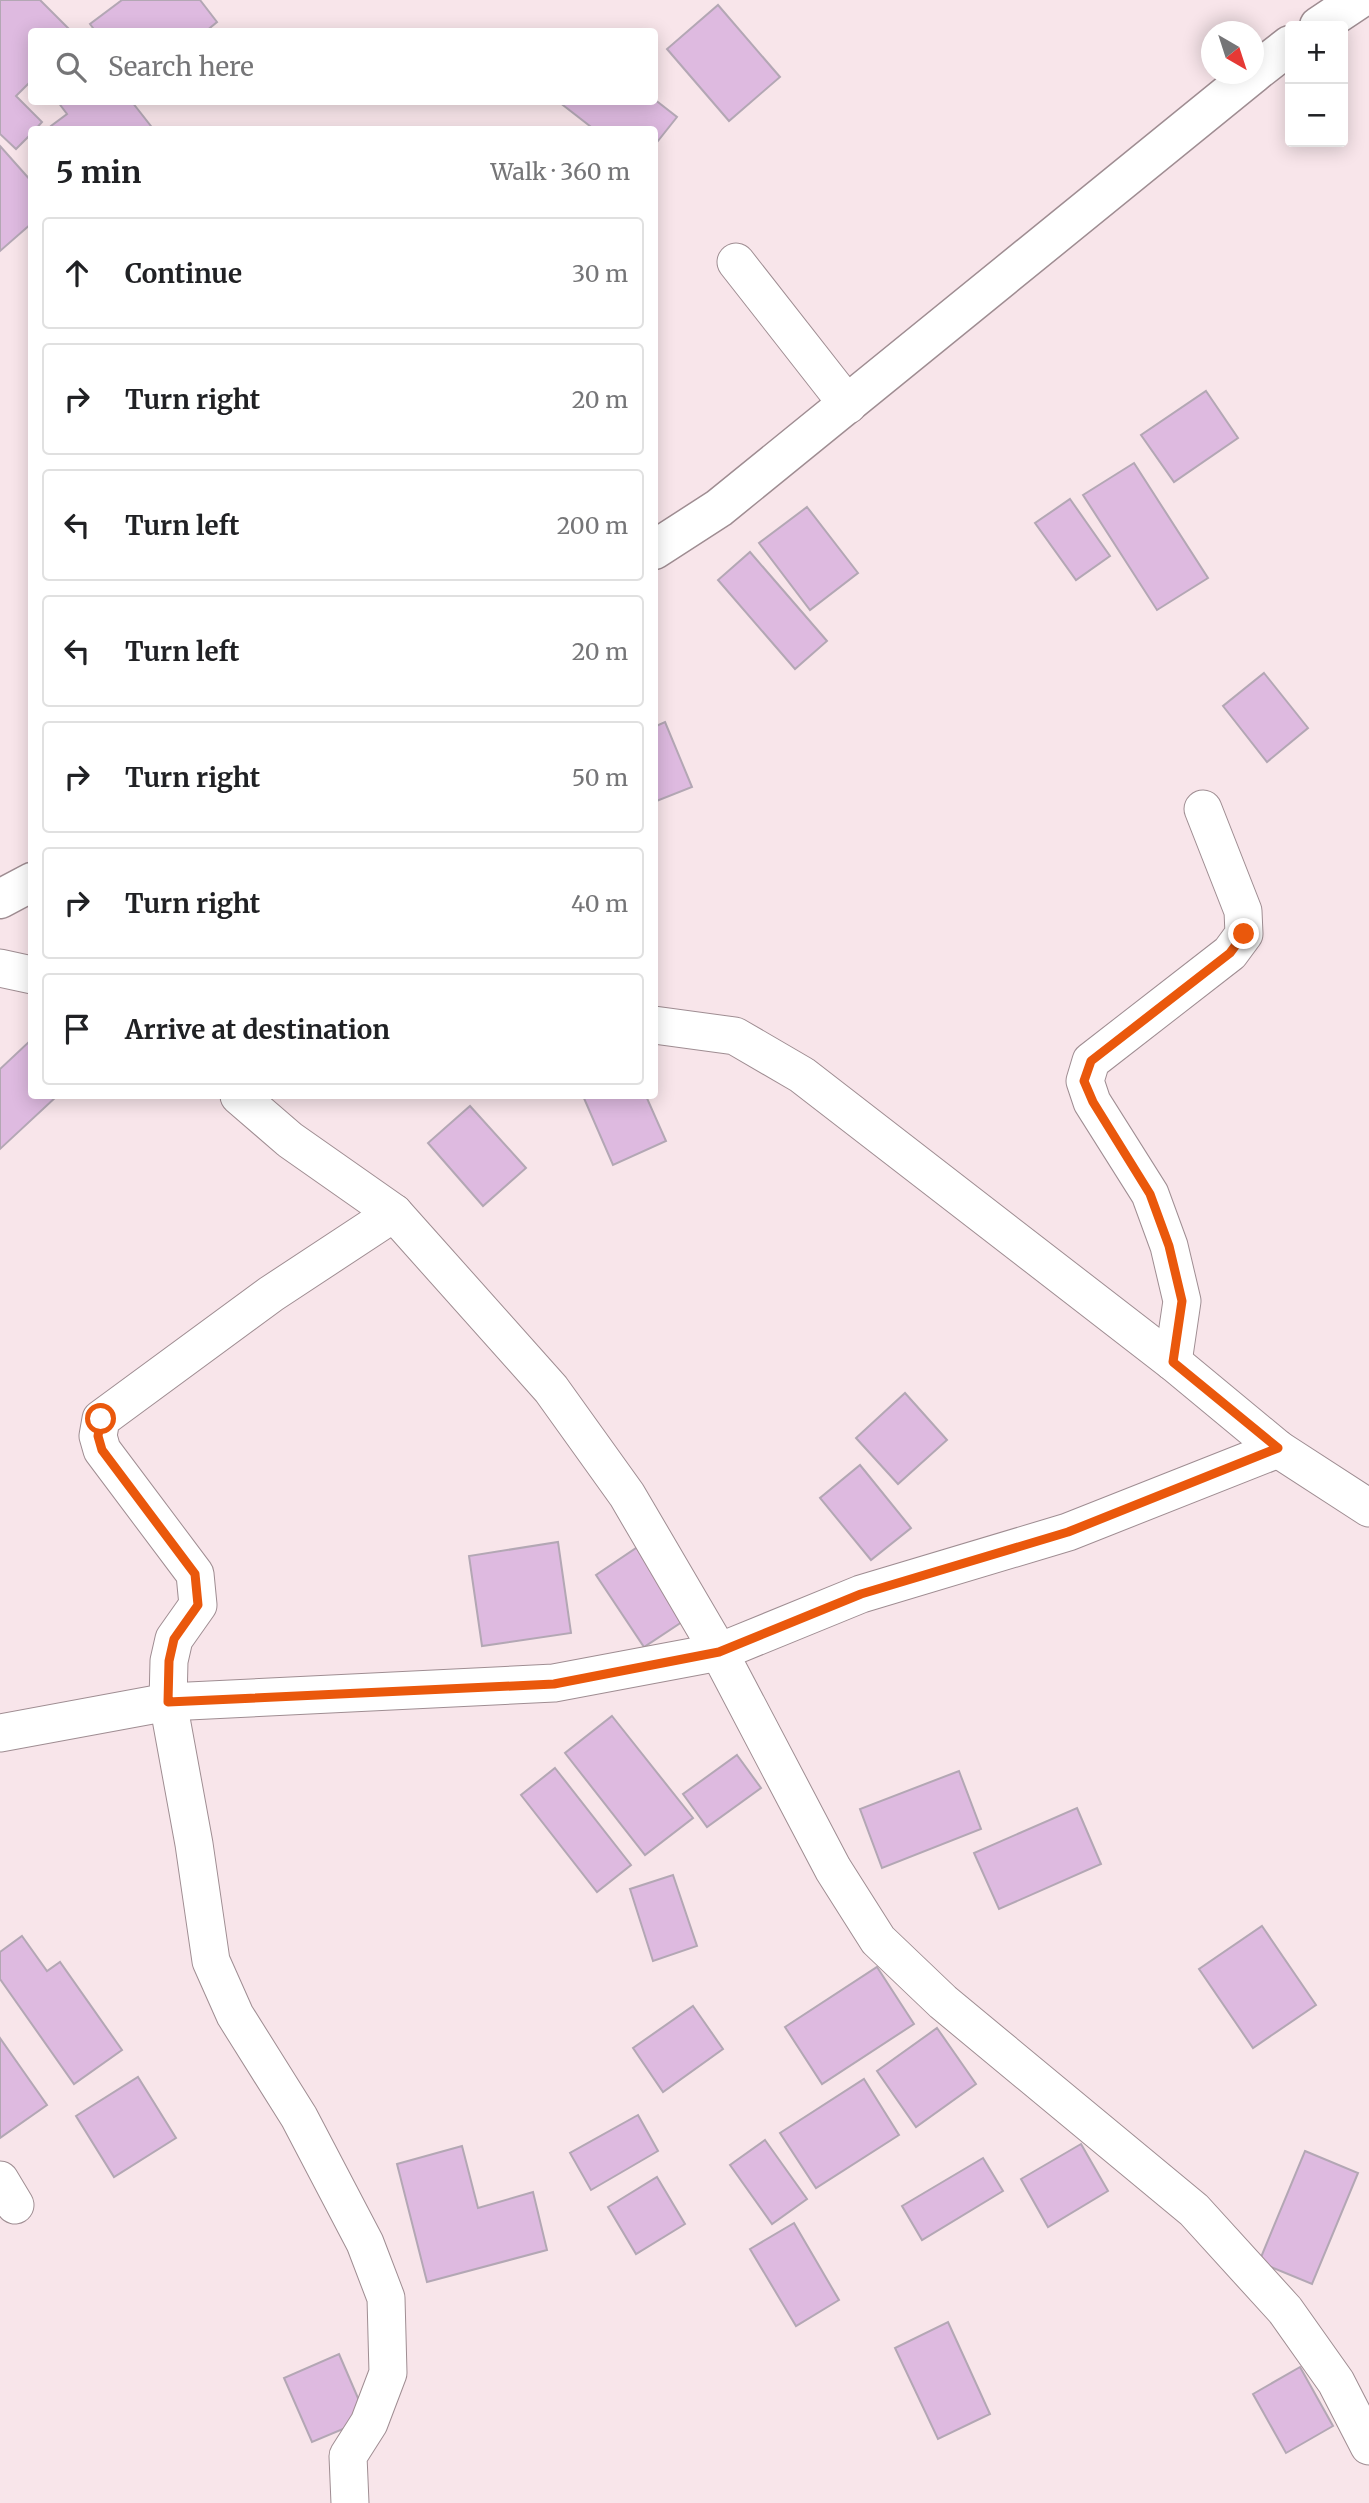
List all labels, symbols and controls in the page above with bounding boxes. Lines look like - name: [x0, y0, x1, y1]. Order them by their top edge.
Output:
- north arrow: [1201, 21, 1264, 84]
- map controls: [1285, 21, 1348, 147]
- button: +: [1285, 21, 1348, 84]
- search box: [28, 28, 658, 105]
- icon: search: [52, 48, 90, 86]
- text: Search here: [108, 50, 254, 83]
- button: −: [1285, 84, 1348, 147]
- text: 5 min: [56, 153, 141, 191]
- text: Walk · 360 m: [490, 157, 630, 186]
- icon: ahead: [58, 254, 96, 292]
- text: Continue: [125, 257, 242, 290]
- text: 30 m: [572, 259, 628, 288]
- icon: right: [58, 380, 96, 418]
- text: Turn right: [125, 383, 260, 416]
- text: 20 m: [572, 385, 628, 414]
- icon: left: [58, 506, 96, 544]
- text: Turn left: [125, 509, 239, 542]
- text: 200 m: [557, 511, 628, 540]
- icon: left: [58, 632, 96, 670]
- text: Turn left: [125, 635, 239, 668]
- text: 20 m: [572, 637, 628, 666]
- icon: right: [58, 758, 96, 796]
- text: Turn right: [125, 761, 260, 794]
- text: 50 m: [572, 763, 628, 792]
- icon: right: [58, 884, 96, 922]
- text: Turn right: [125, 887, 260, 920]
- text: 40 m: [571, 889, 628, 918]
- route end: [1228, 918, 1259, 949]
- icon: arrive: [58, 1010, 96, 1048]
- text: Arrive at destination: [125, 1013, 390, 1046]
- route start: [85, 1403, 116, 1434]

